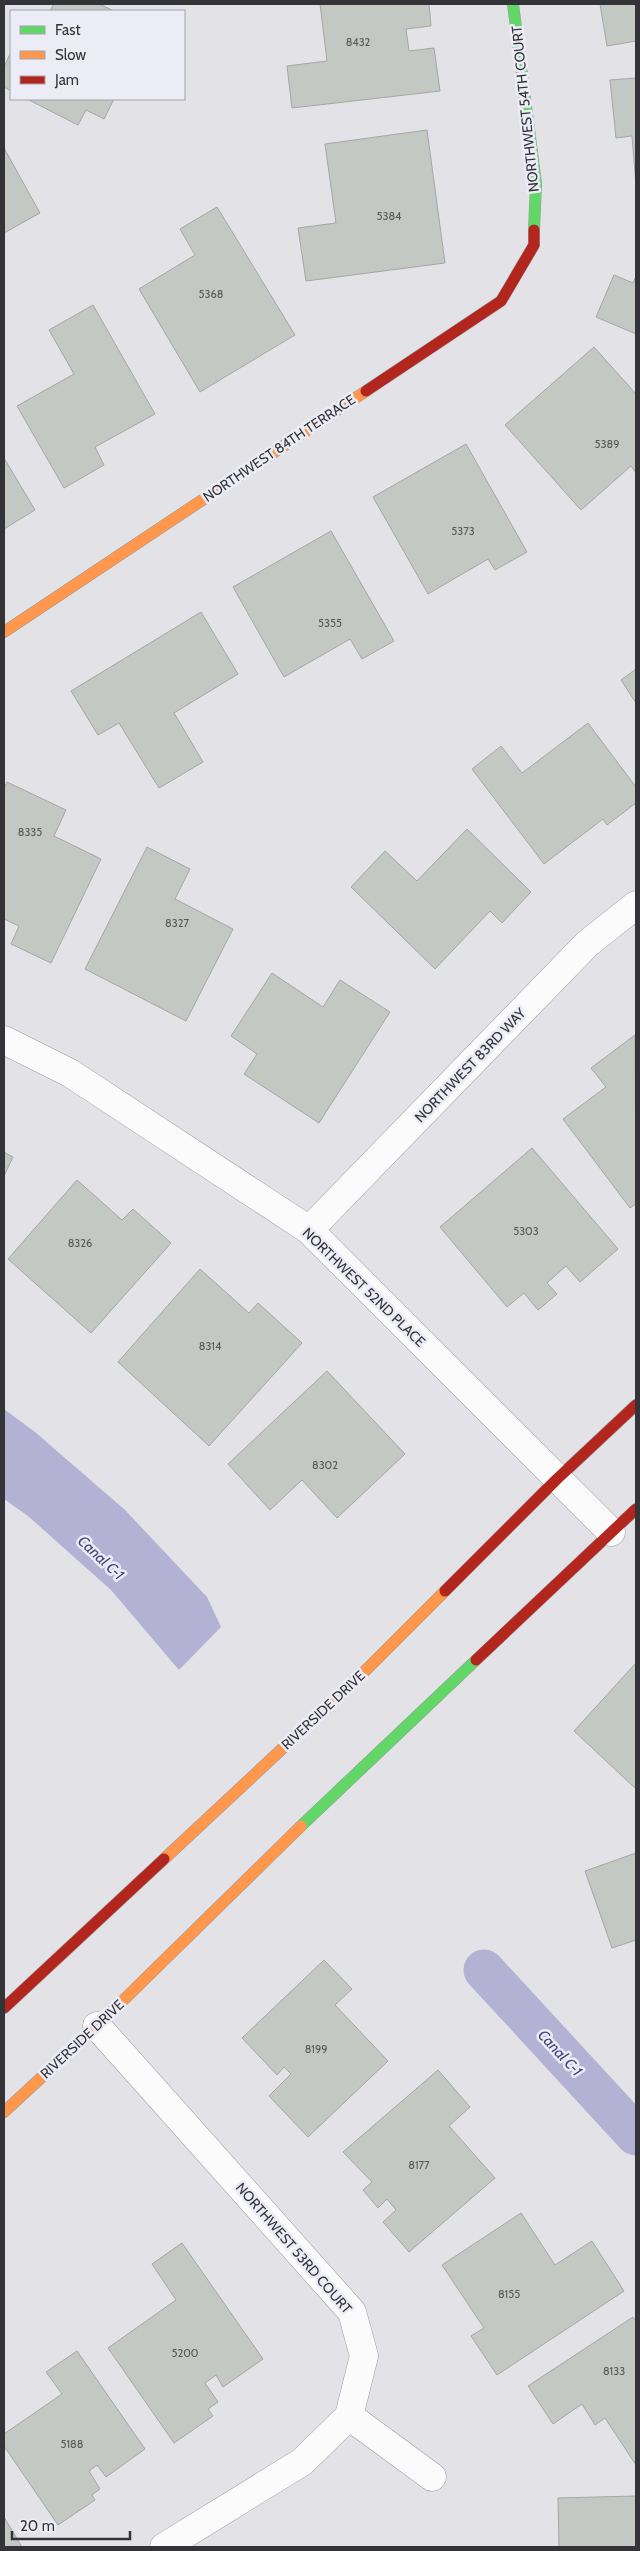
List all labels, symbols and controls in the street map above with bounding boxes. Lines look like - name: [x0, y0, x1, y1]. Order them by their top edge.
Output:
- legend: [10, 10, 185, 100]
- text: Fast: [55, 21, 80, 39]
- street label: NORTHWEST 54TH COURT: [507, 24, 543, 193]
- house number: 8432: [346, 35, 371, 49]
- text: Slow: [55, 46, 86, 64]
- text: Jam: [54, 71, 79, 89]
- house number: 5384: [377, 209, 402, 223]
- house number: 5368: [199, 287, 223, 301]
- street label: NORTHWEST 84TH TERRACE: [199, 390, 359, 506]
- house number: 5389: [595, 437, 619, 451]
- house number: 5373: [451, 524, 475, 538]
- house number: 5355: [318, 616, 342, 630]
- house number: 8335: [18, 825, 42, 839]
- house number: 8327: [165, 916, 189, 930]
- street label: NORTHWEST 83RD WAY: [411, 1003, 530, 1126]
- street label: NORTHWEST 52ND PLACE: [299, 1224, 429, 1351]
- house number: 5303: [513, 1224, 539, 1238]
- house number: 8326: [68, 1236, 92, 1250]
- house number: 8314: [199, 1339, 222, 1353]
- house number: 8302: [312, 1458, 338, 1472]
- water label: Canal C-1: [74, 1532, 128, 1584]
- street label: RIVERSIDE DRIVE: [277, 1666, 369, 1753]
- street label: RIVERSIDE DRIVE: [36, 1995, 128, 2082]
- water label: Canal C-1: [534, 2026, 586, 2080]
- house number: 8199: [305, 2042, 327, 2056]
- house number: 8177: [408, 2158, 430, 2172]
- street label: NORTHWEST 53RD COURT: [232, 2179, 356, 2318]
- house number: 8155: [498, 2287, 520, 2301]
- house number: 5200: [171, 2346, 199, 2360]
- house number: 8133: [603, 2364, 625, 2378]
- house number: 5188: [61, 2437, 83, 2451]
- scale bar: [12, 2508, 130, 2540]
- text: 20 m: [20, 2517, 55, 2535]

